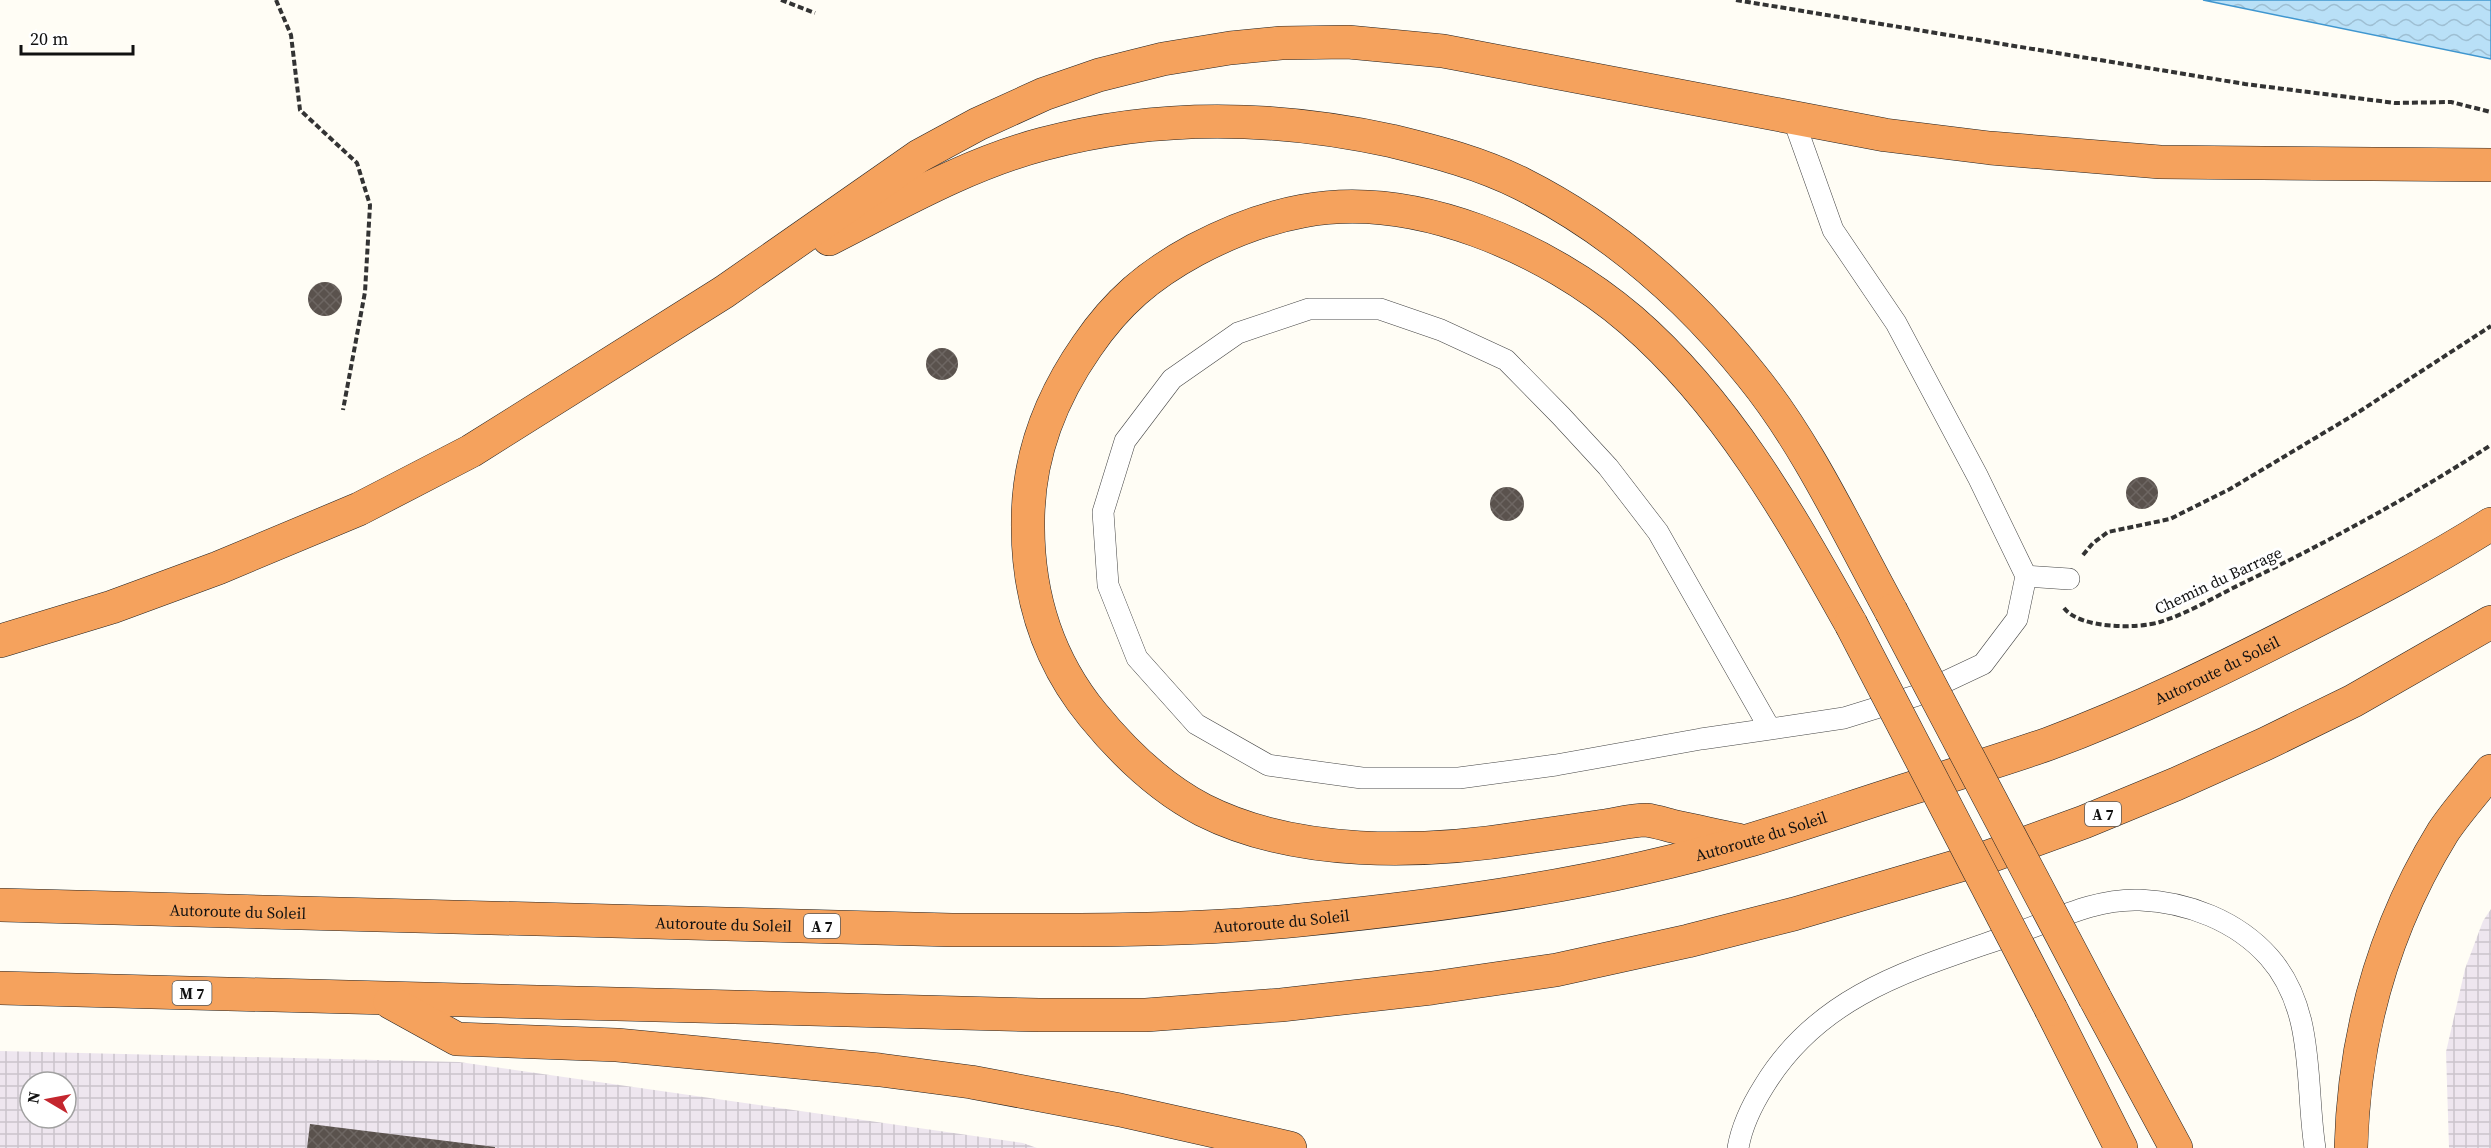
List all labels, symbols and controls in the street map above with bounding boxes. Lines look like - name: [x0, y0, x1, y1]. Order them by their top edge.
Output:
- scale bar: [21, 18, 134, 56]
- text: 20 m: [30, 26, 68, 51]
- street label: Chemin du Barrage: [2151, 541, 2285, 619]
- street label: Autoroute du Soleil: [2151, 630, 2284, 710]
- road number: A 7: [2085, 802, 2121, 826]
- street label: Autoroute du Soleil: [1693, 805, 1830, 866]
- street label: Autoroute du Soleil: [169, 898, 307, 924]
- street label: Autoroute du Soleil: [1213, 904, 1351, 938]
- street label: Autoroute du Soleil: [655, 911, 793, 937]
- road number: A 7: [804, 914, 840, 938]
- road number: M 7: [172, 981, 212, 1005]
- north arrow: [18, 1070, 78, 1130]
- text: N: [21, 1089, 45, 1105]

